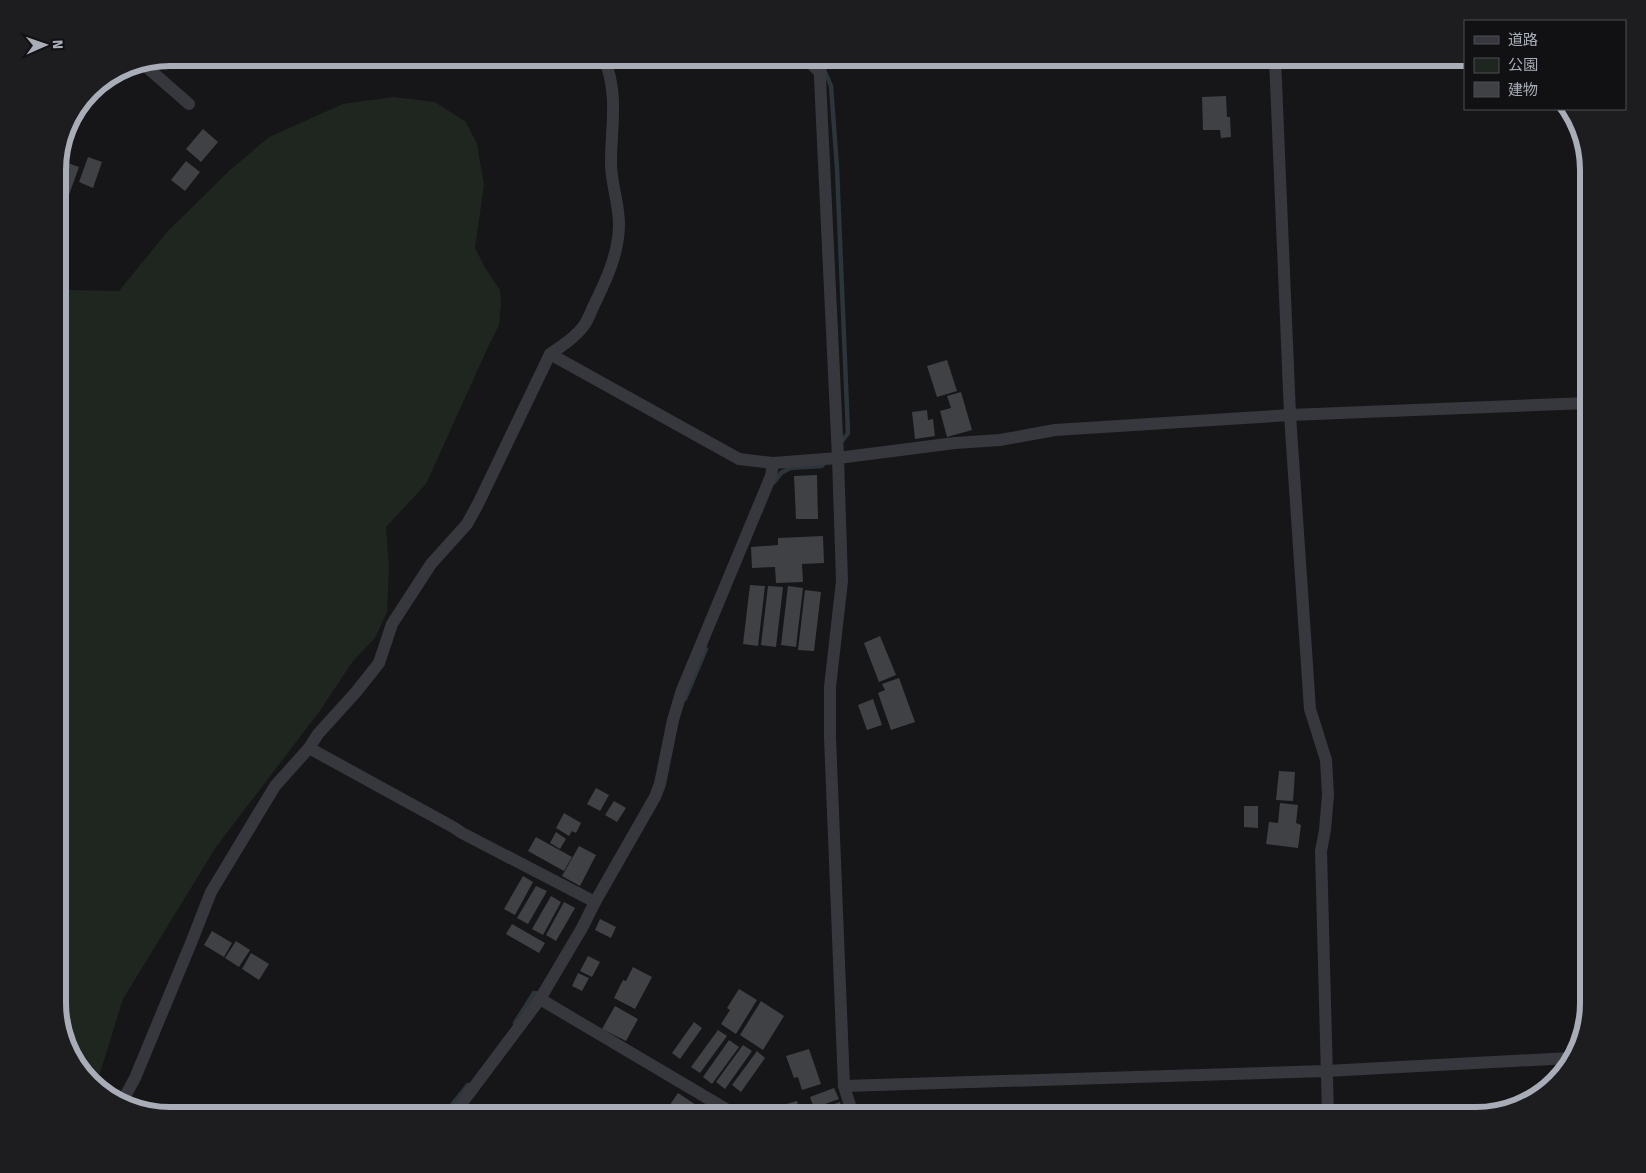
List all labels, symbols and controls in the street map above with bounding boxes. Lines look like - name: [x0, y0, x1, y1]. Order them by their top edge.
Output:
- north arrow: [20, 20, 70, 70]
- legend: [1464, 20, 1626, 110]
- text: 道路: [1508, 31, 1538, 49]
- text: N: [49, 40, 66, 50]
- text: 公園: [1508, 56, 1538, 74]
- text: 建物: [1508, 81, 1538, 99]

